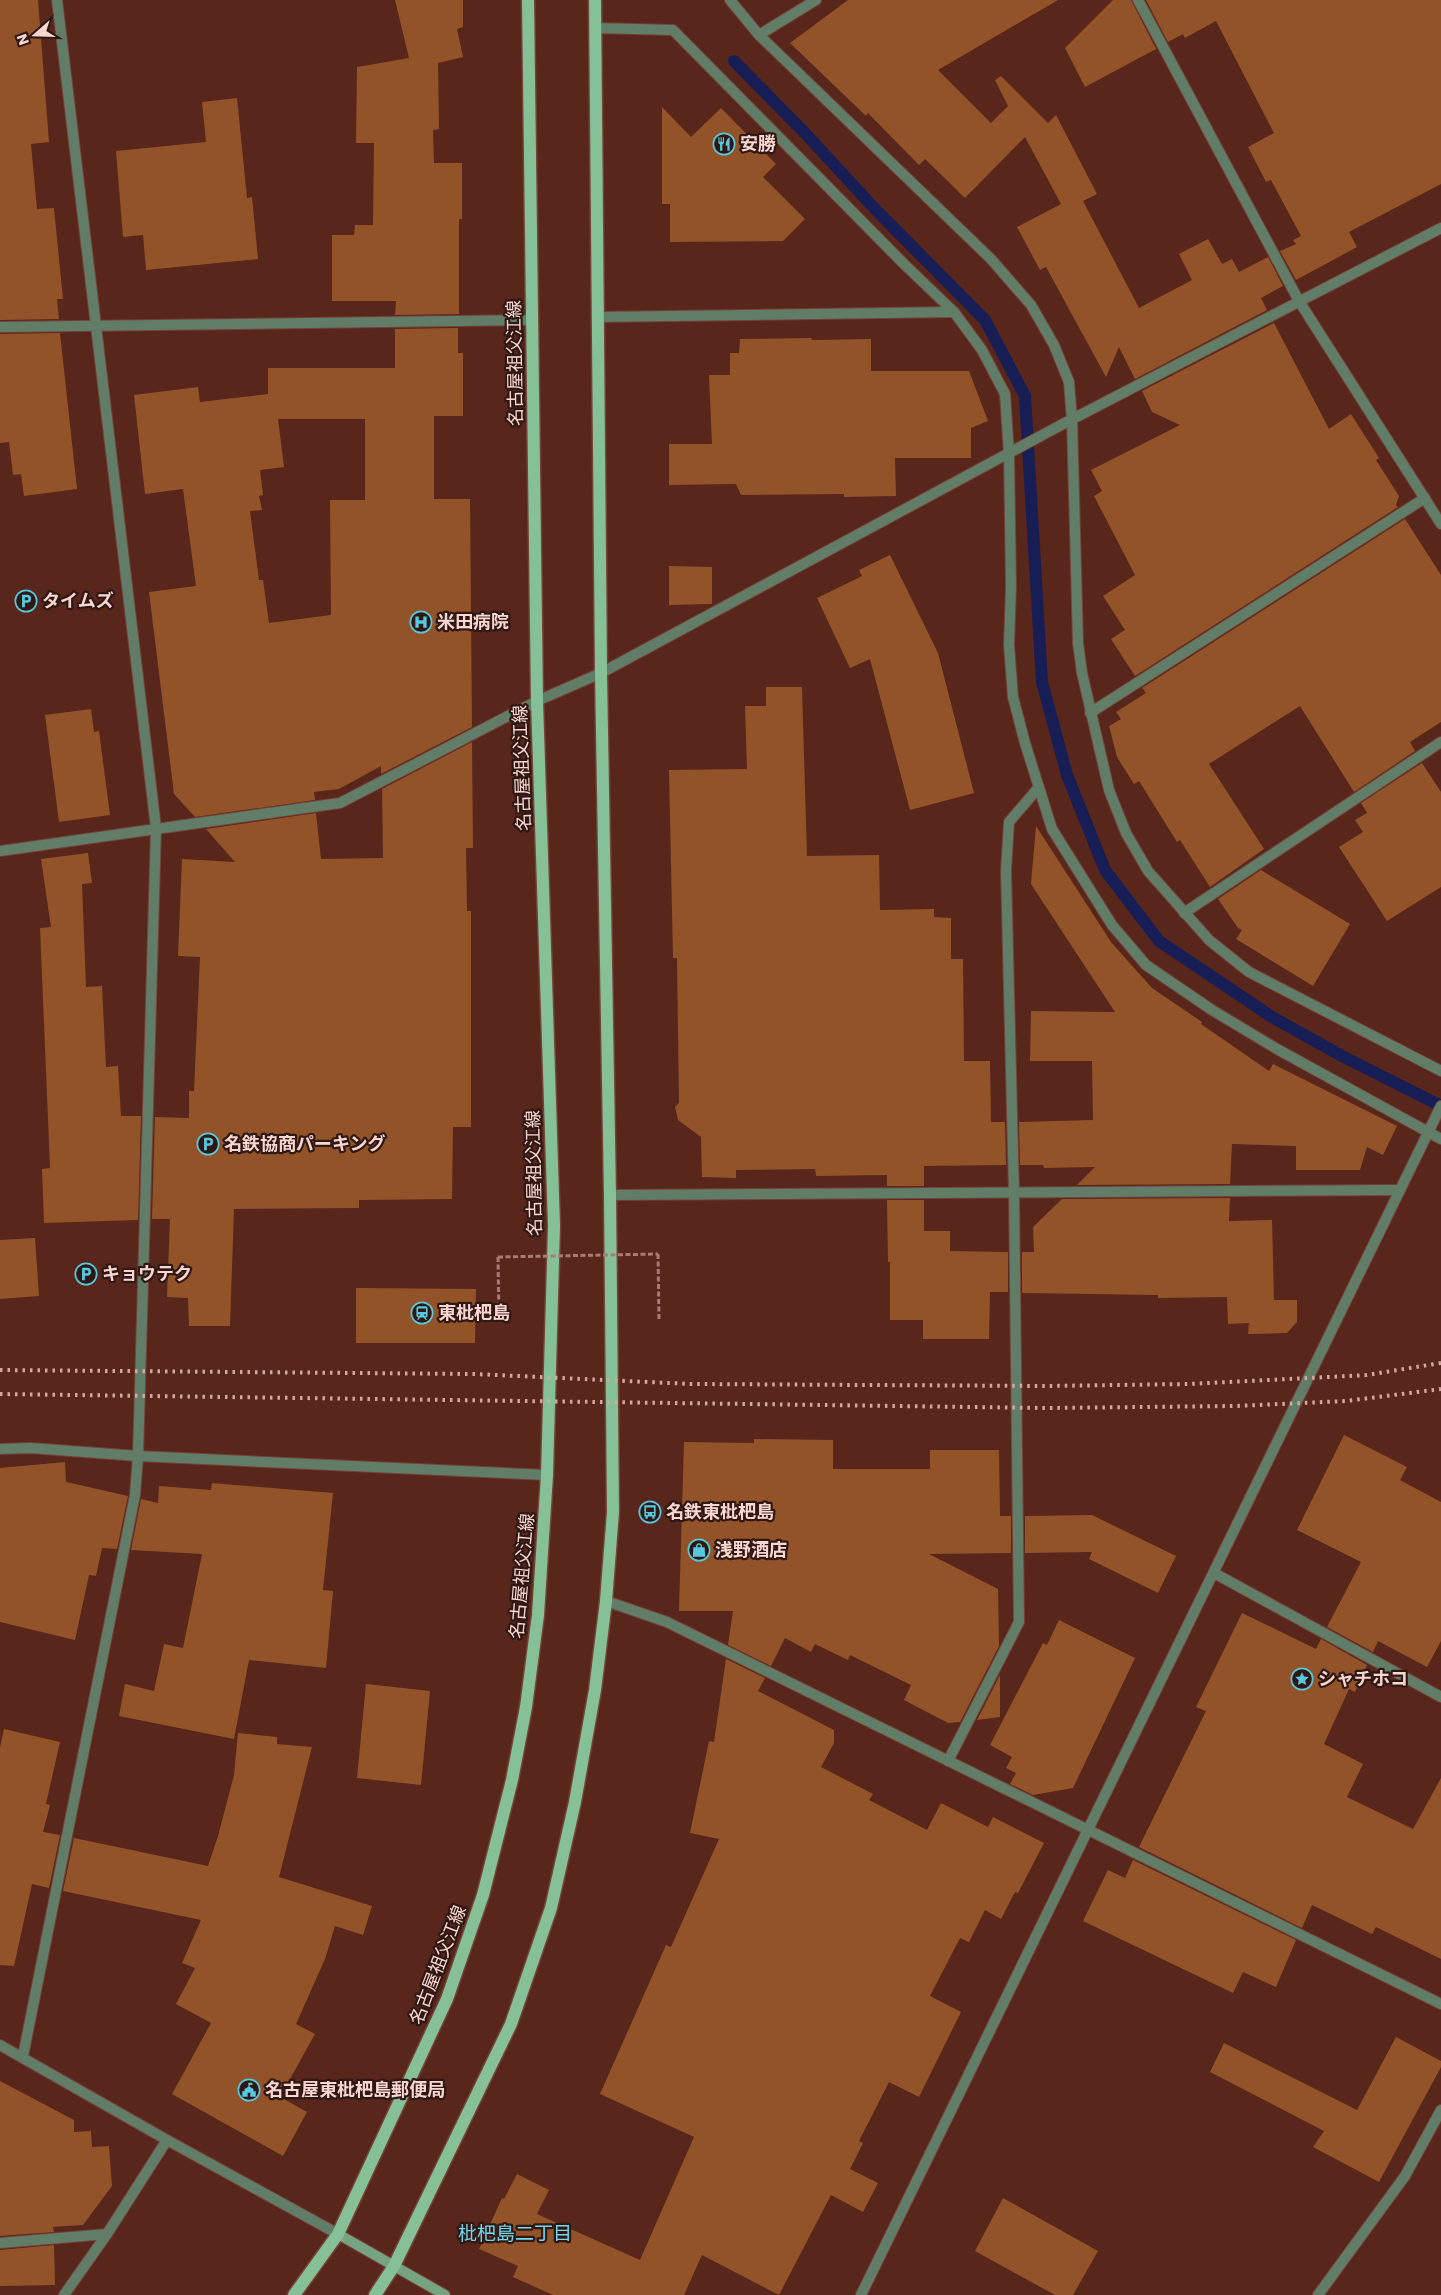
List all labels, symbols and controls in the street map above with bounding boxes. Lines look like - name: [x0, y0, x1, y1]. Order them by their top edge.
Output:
- north arrow: [10, 10, 60, 60]
- text: N: [12, 31, 34, 48]
- place label: 安勝: [740, 131, 776, 156]
- restaurant icon: 安勝: [712, 132, 736, 156]
- street label: 名古屋祖父江線: [501, 300, 528, 426]
- place label: タイムズ: [42, 588, 114, 613]
- parking icon: タイムズ: [14, 589, 38, 613]
- place label: 米田病院: [437, 609, 509, 634]
- hospital icon: 米田病院: [409, 610, 433, 634]
- street label: 名古屋祖父江線: [507, 705, 536, 831]
- street label: 名古屋祖父江線: [520, 1110, 547, 1236]
- place label: 名鉄協商パーキング: [224, 1131, 385, 1156]
- parking icon: 名鉄協商パーキング: [196, 1132, 220, 1156]
- place label: キョウテク: [102, 1261, 192, 1286]
- parking icon: キョウテク: [74, 1262, 98, 1286]
- place label: 東枇杷島: [438, 1300, 510, 1325]
- station icon: 東枇杷島: [410, 1301, 434, 1325]
- place label: 名鉄東枇杷島: [666, 1499, 774, 1524]
- bus stop icon: 名鉄東枇杷島: [638, 1500, 662, 1524]
- street label: 名古屋祖父江線: [504, 1512, 539, 1640]
- place label: 浅野酒店: [715, 1537, 787, 1562]
- shop icon: 浅野酒店: [687, 1538, 711, 1562]
- place label: シャチホコ: [1318, 1666, 1408, 1691]
- place icon: シャチホコ: [1290, 1667, 1314, 1691]
- street label: 名古屋祖父江線: [403, 1902, 472, 2028]
- place label: 名古屋東枇杷島郵便局: [265, 2077, 445, 2102]
- public building icon: 名古屋東枇杷島郵便局: [237, 2078, 261, 2102]
- district label: 枇杷島二丁目: [458, 2220, 572, 2247]

